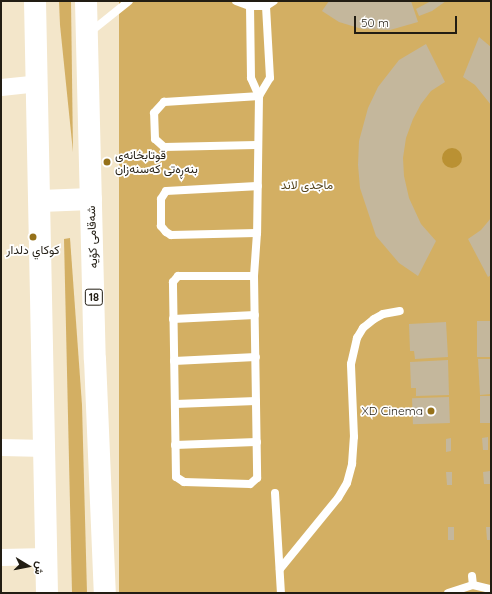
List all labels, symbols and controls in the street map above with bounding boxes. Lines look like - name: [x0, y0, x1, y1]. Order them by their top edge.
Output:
- scale bar: [356, 8, 459, 34]
- text: 50 m: [361, 15, 389, 30]
- place label: قوتابخانەی بنەڕەتی کەسنەزان: [115, 148, 198, 176]
- marker: قوتابخانەی بنەڕەتی کەسنەزان: [102, 157, 112, 167]
- park label: ماجدی لاند: [281, 178, 333, 192]
- street label: شەقامی کۆیە: [84, 205, 100, 269]
- marker: كوكاي دلدار: [28, 232, 38, 242]
- place label: كوكاي دلدار: [6, 243, 60, 257]
- road number: 18: [84, 288, 104, 306]
- place label: XD Cinema: [361, 404, 423, 418]
- marker: XD Cinema: [426, 406, 436, 416]
- north arrow: [8, 546, 48, 586]
- text: ش: [32, 560, 48, 576]

